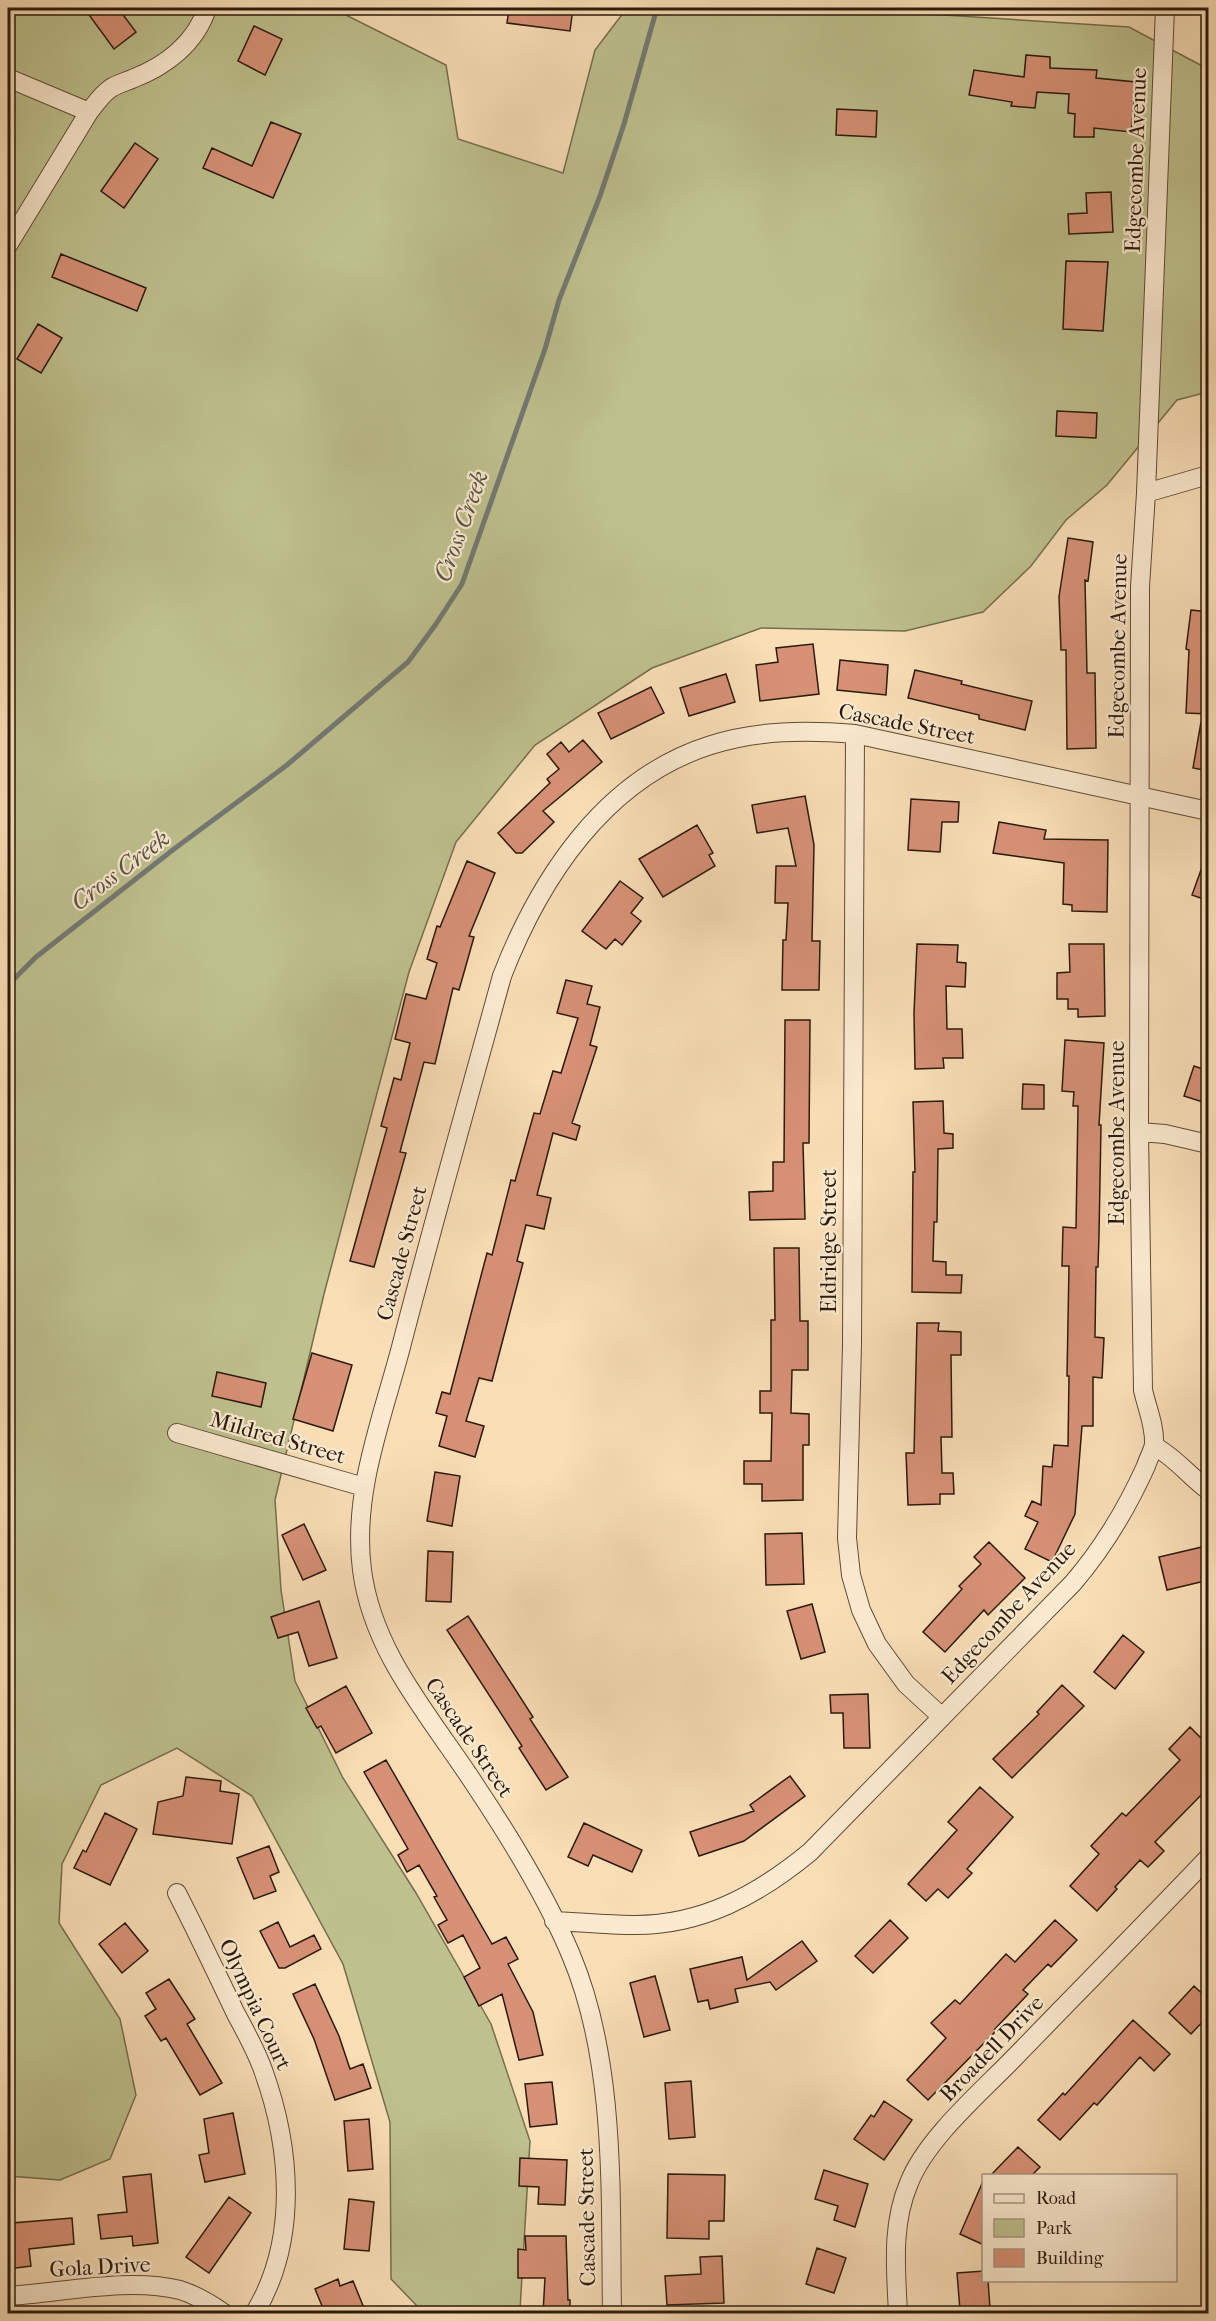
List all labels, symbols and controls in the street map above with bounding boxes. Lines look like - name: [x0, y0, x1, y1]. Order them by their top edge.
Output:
- street label: Edgecombe Avenue: [1120, 67, 1152, 253]
- water label: Cross Creek: [428, 467, 494, 585]
- street label: Edgecombe Avenue: [1103, 553, 1133, 739]
- street label: Cascade Street: [836, 698, 977, 750]
- water label: Cross Creek: [65, 824, 175, 916]
- street label: Edgecombe Avenue: [1104, 1040, 1130, 1226]
- street label: Eldridge Street: [816, 1169, 842, 1313]
- street label: Cascade Street: [371, 1183, 432, 1324]
- street label: Mildred Street: [207, 1406, 348, 1470]
- street label: Edgecombe Avenue: [936, 1536, 1081, 1689]
- street label: Cascade Street: [420, 1673, 519, 1802]
- street label: Olympia Court: [213, 1935, 297, 2074]
- street label: Broadell Drive: [934, 1990, 1049, 2107]
- street label: Cascade Street: [573, 2147, 601, 2287]
- legend: [982, 2174, 1177, 2282]
- text: Road: [1036, 2188, 1076, 2209]
- text: Park: [1036, 2218, 1073, 2239]
- text: Building: [1036, 2248, 1104, 2269]
- street label: Gola Drive: [49, 2251, 151, 2283]

